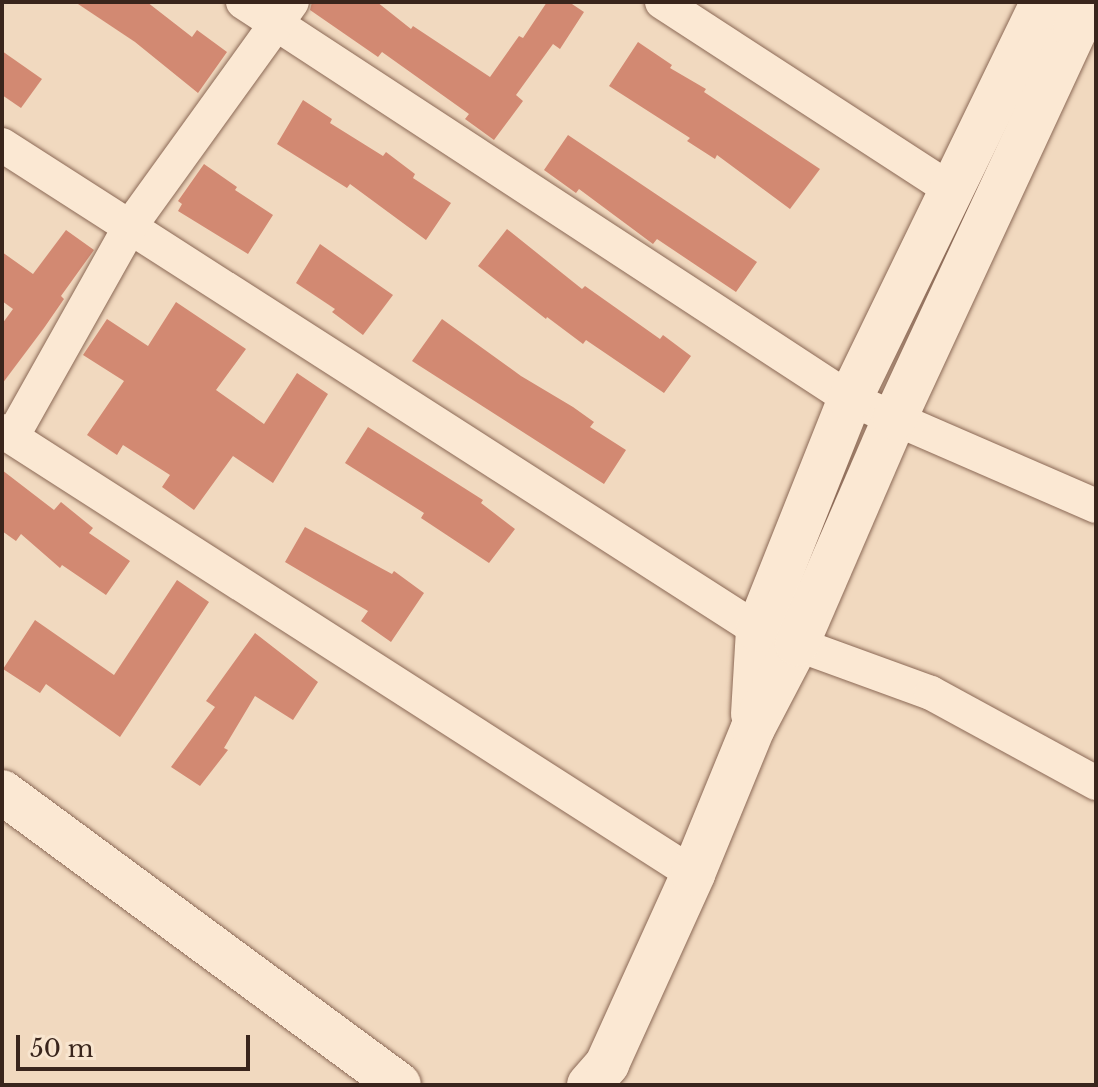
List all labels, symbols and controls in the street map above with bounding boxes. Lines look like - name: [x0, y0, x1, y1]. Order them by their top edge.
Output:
- scale bar: [20, 1019, 254, 1069]
- text: 50 m: [30, 1034, 93, 1063]

